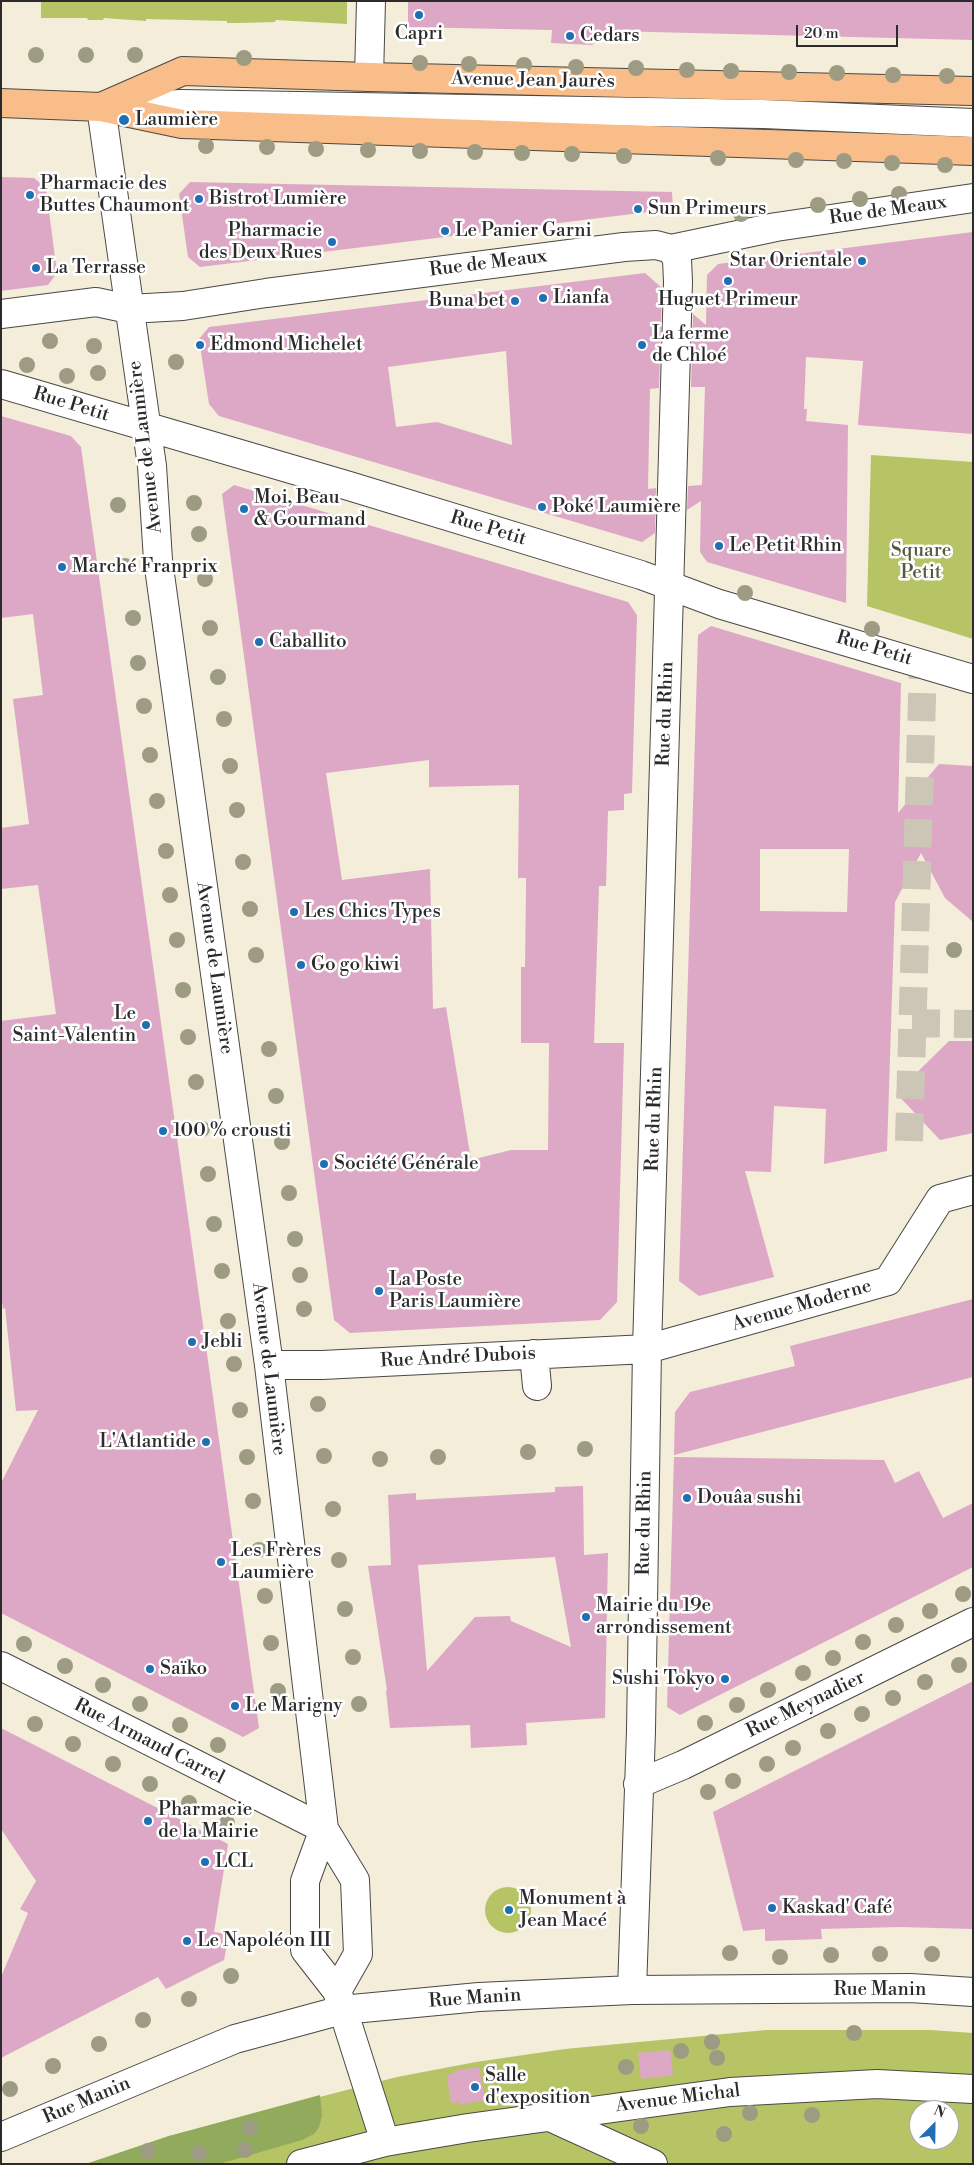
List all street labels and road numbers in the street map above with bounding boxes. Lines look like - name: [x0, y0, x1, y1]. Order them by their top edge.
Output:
- street label: Avenue Jean Jaurès: [451, 68, 615, 94]
- street label: Rue de Meaux: [828, 191, 948, 231]
- street label: Rue de Meaux: [428, 245, 548, 283]
- street label: Avenue de Laumière: [124, 359, 168, 535]
- street label: Rue Petit: [30, 383, 112, 427]
- street label: Rue Petit: [447, 507, 529, 551]
- street label: Rue Petit: [833, 627, 915, 671]
- street label: Rue du Rhin: [653, 661, 679, 767]
- street label: Avenue de Laumière: [191, 880, 237, 1056]
- street label: Rue du Rhin: [642, 1066, 668, 1172]
- street label: Avenue Moderne: [730, 1275, 874, 1337]
- street label: Avenue de Laumière: [246, 1281, 290, 1457]
- street label: Rue André Dubois: [380, 1343, 536, 1373]
- street label: Rue du Rhin: [633, 1470, 657, 1576]
- street label: Rue Meynadier: [743, 1667, 869, 1743]
- street label: Rue Armand Carrel: [70, 1694, 228, 1790]
- street label: Rue Manin: [834, 1979, 926, 2001]
- street label: Rue Manin: [428, 1984, 522, 2014]
- street label: Rue Manin: [40, 2072, 134, 2130]
- street label: Avenue Michal: [614, 2080, 742, 2118]

